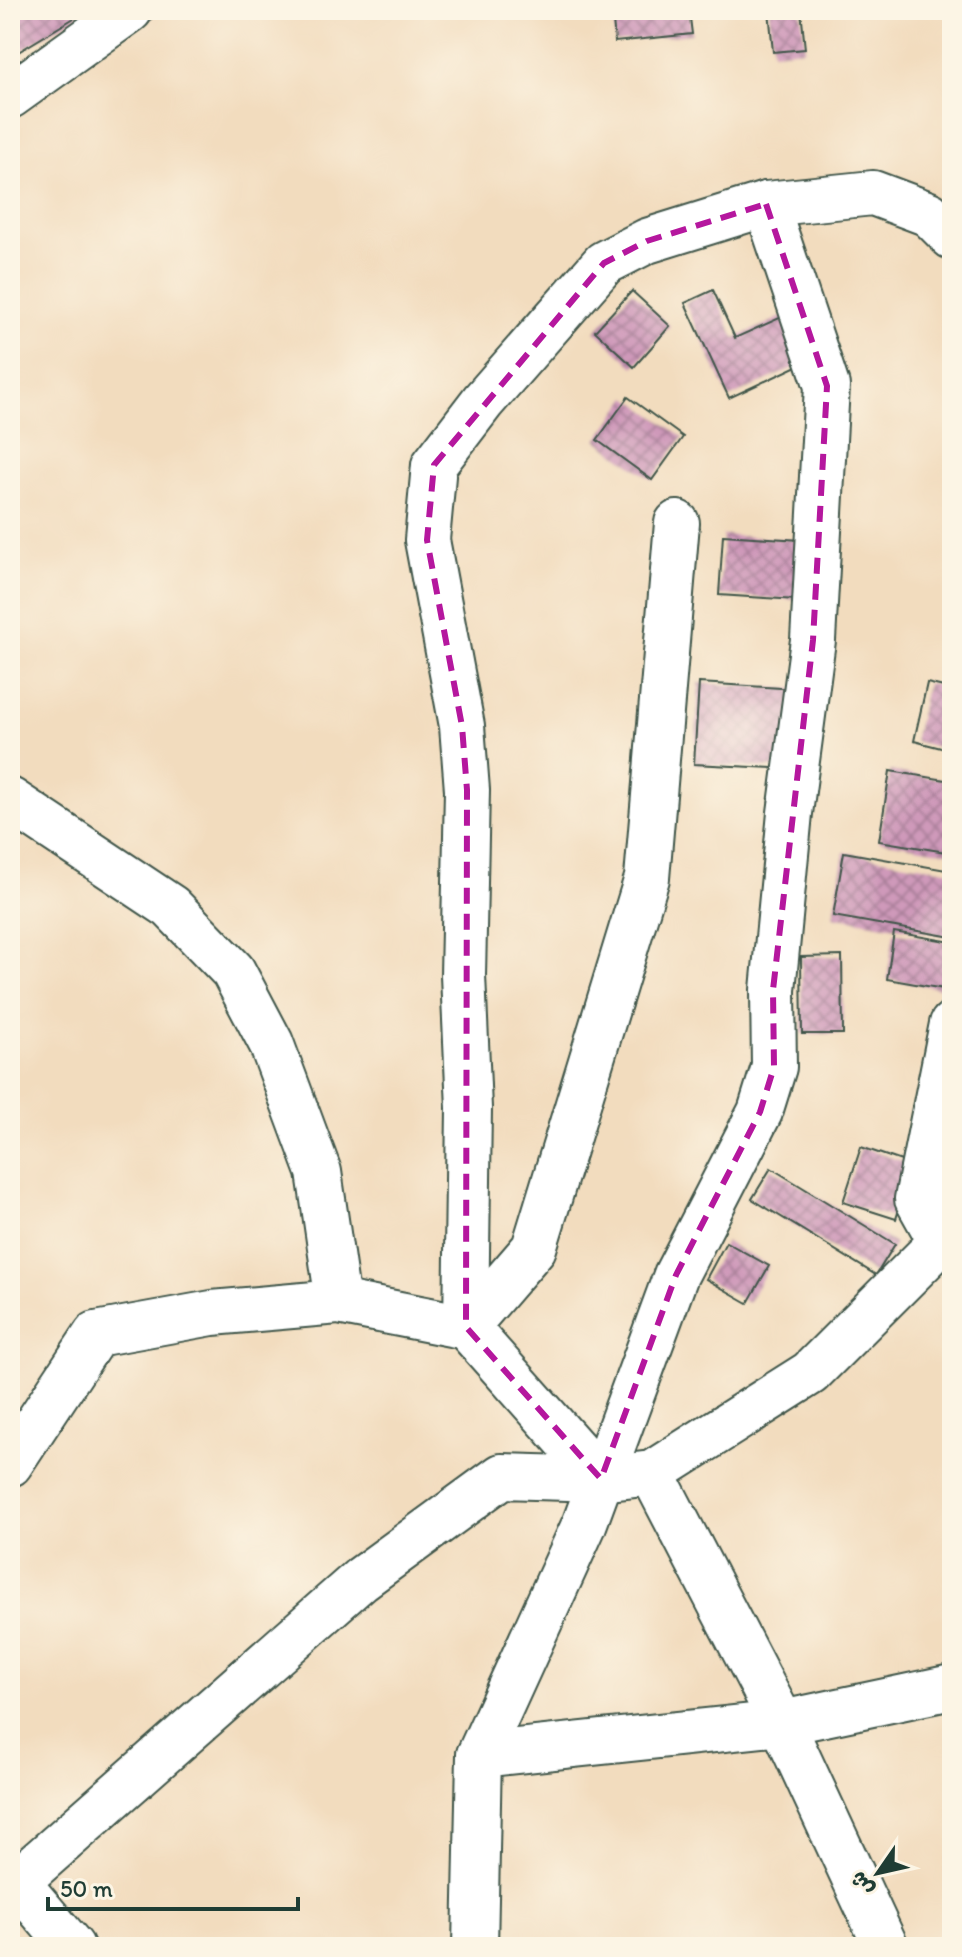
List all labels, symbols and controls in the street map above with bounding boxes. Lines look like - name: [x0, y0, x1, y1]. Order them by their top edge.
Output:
- north arrow: [838, 1833, 918, 1913]
- scale bar: [48, 1861, 298, 1911]
- text: ش: [844, 1866, 880, 1901]
- text: 50 m: [60, 1874, 113, 1903]

